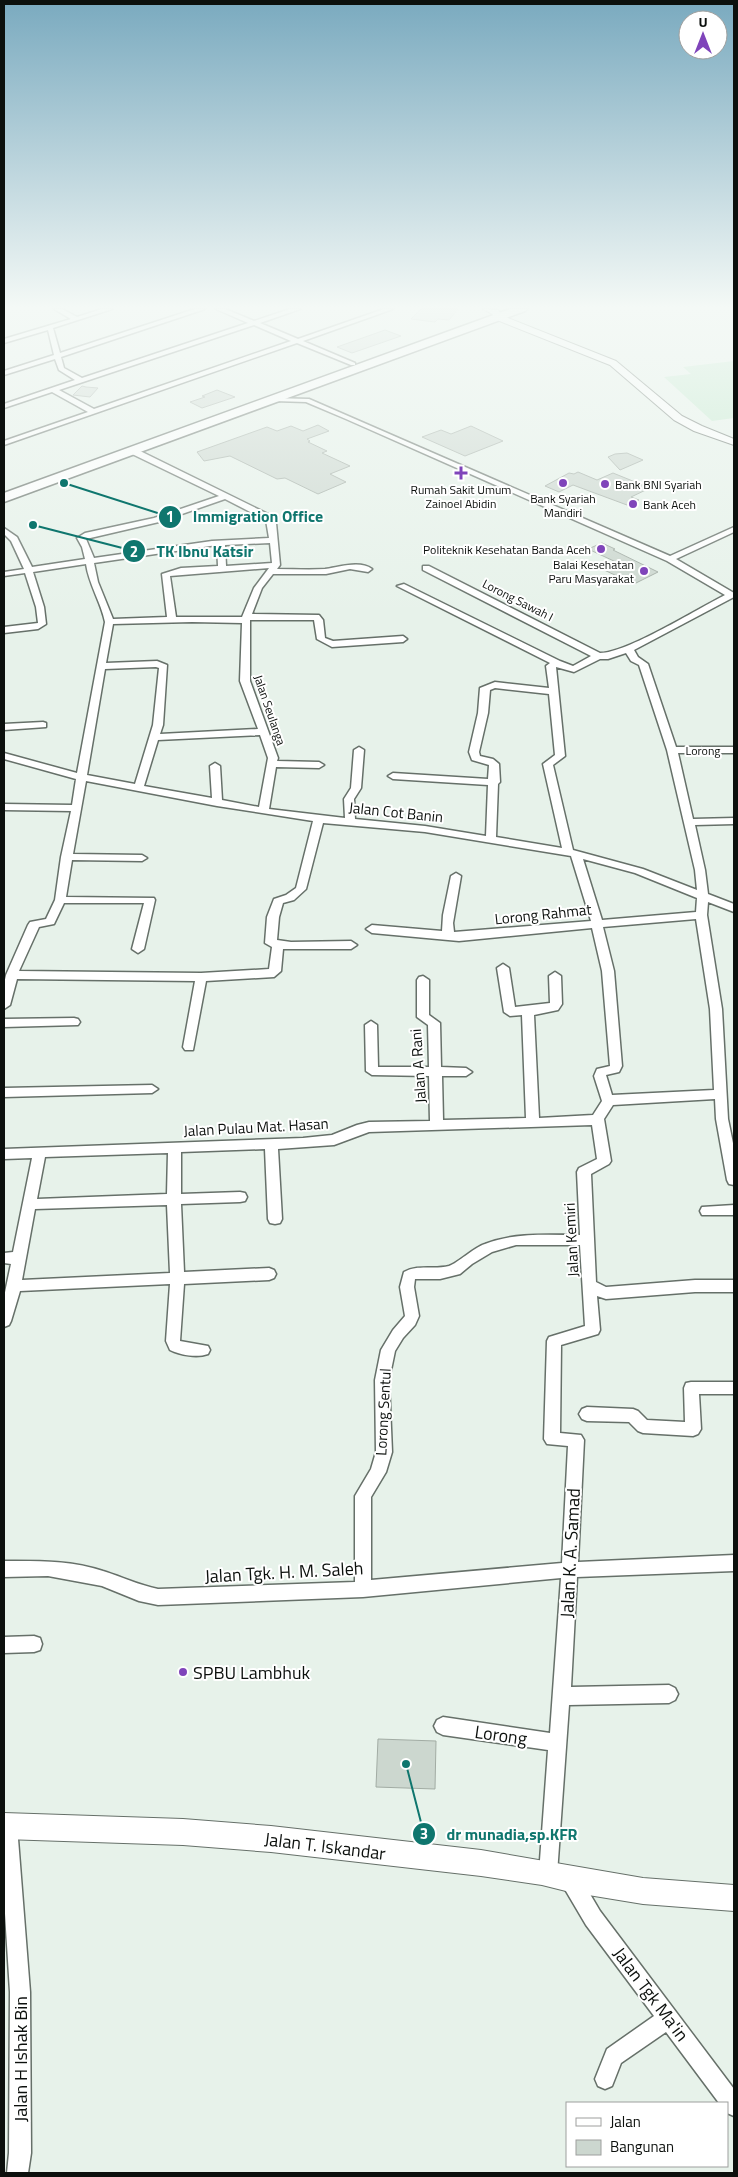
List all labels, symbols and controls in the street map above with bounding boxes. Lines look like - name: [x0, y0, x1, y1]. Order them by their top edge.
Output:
- north arrow: [678, 10, 728, 60]
- text: U: [698, 11, 708, 32]
- marker: Rumah Sakit Umum Zainoel Abidin: [454, 466, 468, 480]
- place label: Bank BNI Syariah: [615, 475, 702, 494]
- marker: Bank Syariah Mandiri: [557, 477, 569, 489]
- marker: Bank BNI Syariah: [599, 478, 611, 490]
- place label: Rumah Sakit Umum Zainoel Abidin: [411, 480, 511, 513]
- place label: Bank Syariah Mandiri: [530, 489, 596, 522]
- place label: Bank Aceh: [643, 495, 696, 514]
- marker: Bank Aceh: [627, 498, 639, 510]
- callout: Immigration Office: [158, 501, 333, 532]
- text: Immigration Office: [193, 504, 323, 528]
- text: 1: [166, 505, 174, 528]
- callout: TK Ibnu Katsir: [122, 536, 264, 567]
- text: TK Ibnu Katsir: [157, 539, 254, 563]
- text: 2: [130, 540, 138, 563]
- place label: Politeknik Kesehatan Banda Aceh: [423, 540, 591, 559]
- marker: Politeknik Kesehatan Banda Aceh: [595, 543, 607, 555]
- place label: Balai Kesehatan Paru Masyarakat: [548, 555, 635, 588]
- marker: Balai Kesehatan Paru Masyarakat: [638, 565, 650, 577]
- street label: Lorong Sawah I: [479, 574, 557, 626]
- street label: Jalan Seulanga: [249, 672, 291, 748]
- street label: Lorong: [685, 741, 721, 760]
- street label: Jalan Cot Banin: [348, 796, 444, 828]
- street label: Lorong Rahmat: [493, 897, 593, 931]
- street label: Jalan A Rani: [404, 1028, 432, 1104]
- street label: Jalan Pulau Mat. Hasan: [183, 1112, 329, 1142]
- street label: Jalan Kemiri: [558, 1202, 584, 1278]
- street label: Lorong Sentul: [369, 1368, 397, 1456]
- street label: Jalan K. A. Samad: [553, 1487, 587, 1619]
- street label: Jalan Tgk. H. M. Saleh: [204, 1554, 364, 1590]
- place label: SPBU Lambhuk: [193, 1659, 310, 1686]
- marker: SPBU Lambhuk: [177, 1666, 189, 1678]
- street label: Lorong: [473, 1718, 529, 1752]
- callout: dr munadia,sp.KFR: [411, 1819, 587, 1850]
- text: 3: [420, 1822, 428, 1845]
- text: dr munadia,sp.KFR: [446, 1822, 578, 1846]
- street label: Jalan T. Iskandar: [263, 1825, 387, 1867]
- street label: Jalan Tgk Ma'in: [607, 1941, 695, 2047]
- street label: Jalan H Ishak Bin: [7, 1996, 34, 2122]
- legend: [566, 2102, 728, 2167]
- text: Jalan: [610, 2110, 641, 2133]
- text: Bangunan: [610, 2135, 674, 2158]

